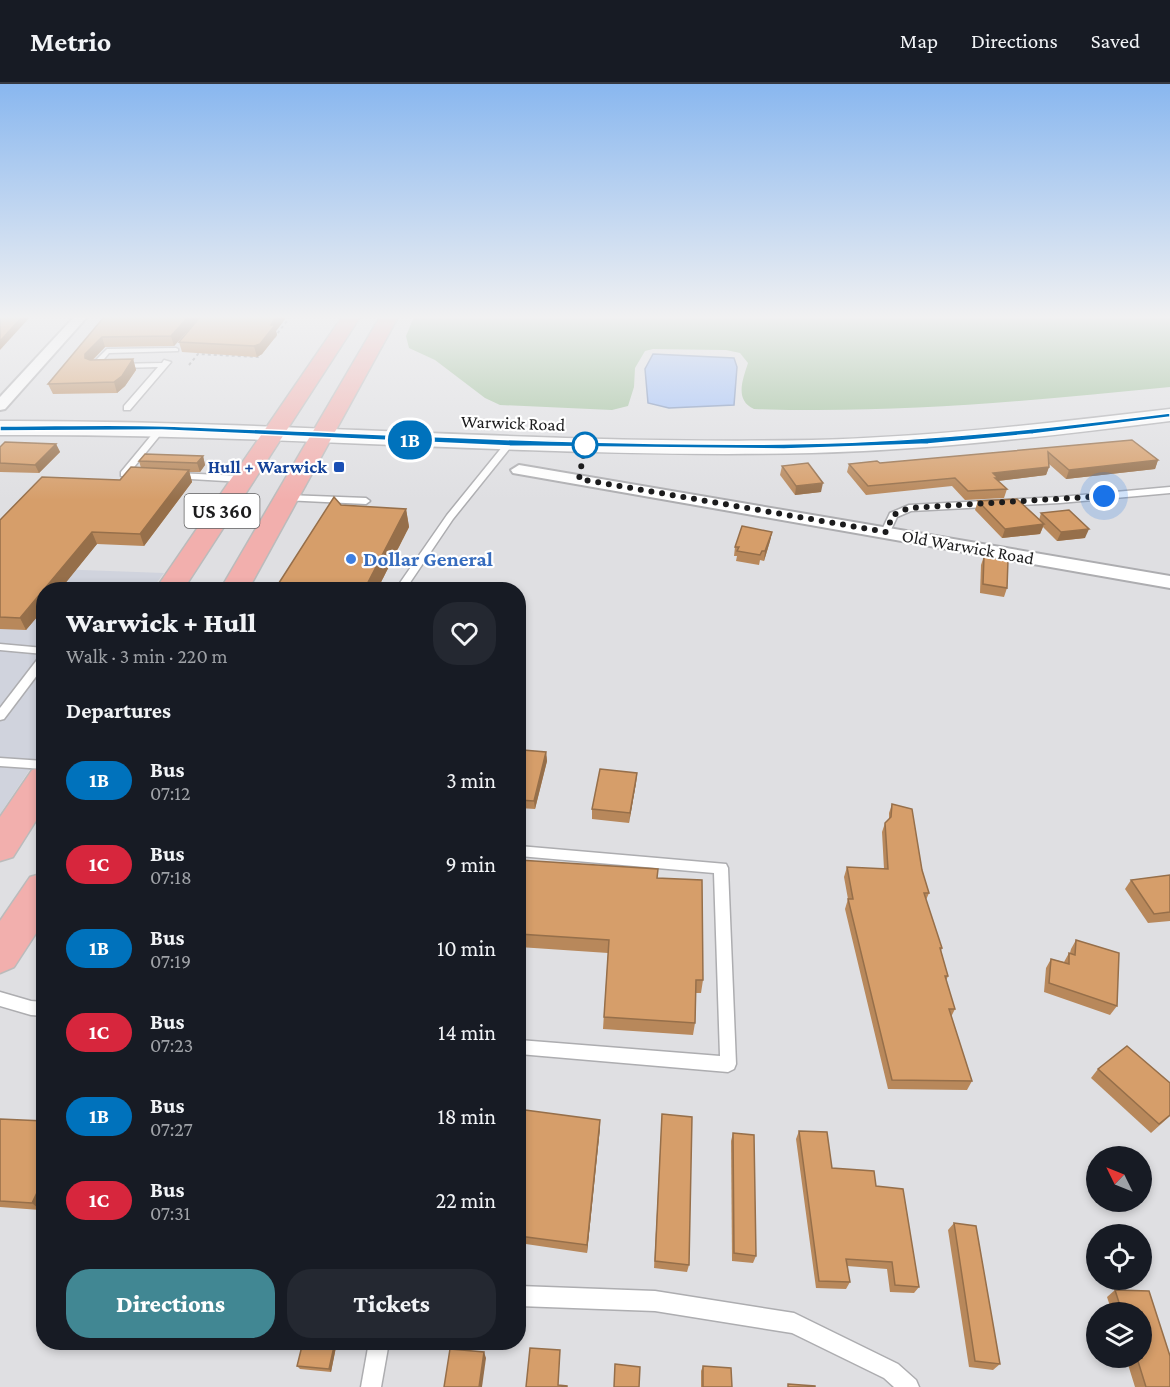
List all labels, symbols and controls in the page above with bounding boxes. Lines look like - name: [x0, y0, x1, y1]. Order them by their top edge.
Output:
- text: Metrio: [30, 26, 111, 57]
- text: Map: [900, 29, 938, 53]
- text: Directions: [971, 29, 1058, 53]
- text: Saved: [1091, 29, 1140, 53]
- street label: Warwick Road: [461, 411, 566, 435]
- line badge: 1B: [383, 420, 437, 460]
- text: 1B: [400, 428, 420, 452]
- unlabelled marker: [572, 432, 598, 458]
- place label: Hull + Warwick: [208, 457, 327, 477]
- marker: Hull + Warwick: [332, 460, 346, 474]
- your location: [1089, 481, 1119, 511]
- road number: US 360: [184, 494, 260, 528]
- street label: Old Warwick Road: [900, 526, 1036, 569]
- place label: Dollar General: [363, 547, 493, 571]
- marker: Dollar General: [344, 552, 358, 566]
- button: heart: [433, 602, 496, 665]
- text: Warwick + Hull: [66, 607, 256, 638]
- text: Walk · 3 min · 220 m: [66, 645, 228, 667]
- text: Departures: [66, 698, 171, 723]
- text: Bus: [150, 757, 184, 782]
- text: 1B: [89, 768, 109, 792]
- text: 3 min: [446, 768, 496, 793]
- text: 07:12: [150, 782, 191, 804]
- text: Bus: [150, 841, 184, 866]
- text: 1C: [89, 852, 109, 876]
- text: 9 min: [445, 852, 496, 877]
- text: 07:18: [150, 866, 192, 888]
- text: Bus: [150, 925, 184, 950]
- text: 1B: [89, 936, 109, 960]
- text: 10 min: [437, 936, 496, 961]
- text: 07:19: [150, 950, 191, 972]
- text: Bus: [150, 1009, 184, 1034]
- text: 1C: [89, 1020, 109, 1044]
- text: 14 min: [438, 1020, 496, 1045]
- text: 07:23: [150, 1034, 193, 1056]
- text: Bus: [150, 1093, 184, 1118]
- text: 1B: [89, 1104, 109, 1128]
- text: 18 min: [437, 1104, 496, 1129]
- text: 07:27: [150, 1118, 193, 1140]
- north arrow: [1086, 1146, 1152, 1212]
- map controls: [1086, 1146, 1152, 1368]
- text: Bus: [150, 1177, 184, 1202]
- text: 1C: [89, 1188, 109, 1212]
- text: 22 min: [436, 1188, 496, 1213]
- text: 07:31: [150, 1202, 190, 1224]
- button: locate: [1086, 1224, 1152, 1290]
- button: Directions: [66, 1269, 275, 1338]
- button: Tickets: [287, 1269, 496, 1338]
- button: layers: [1086, 1302, 1152, 1368]

